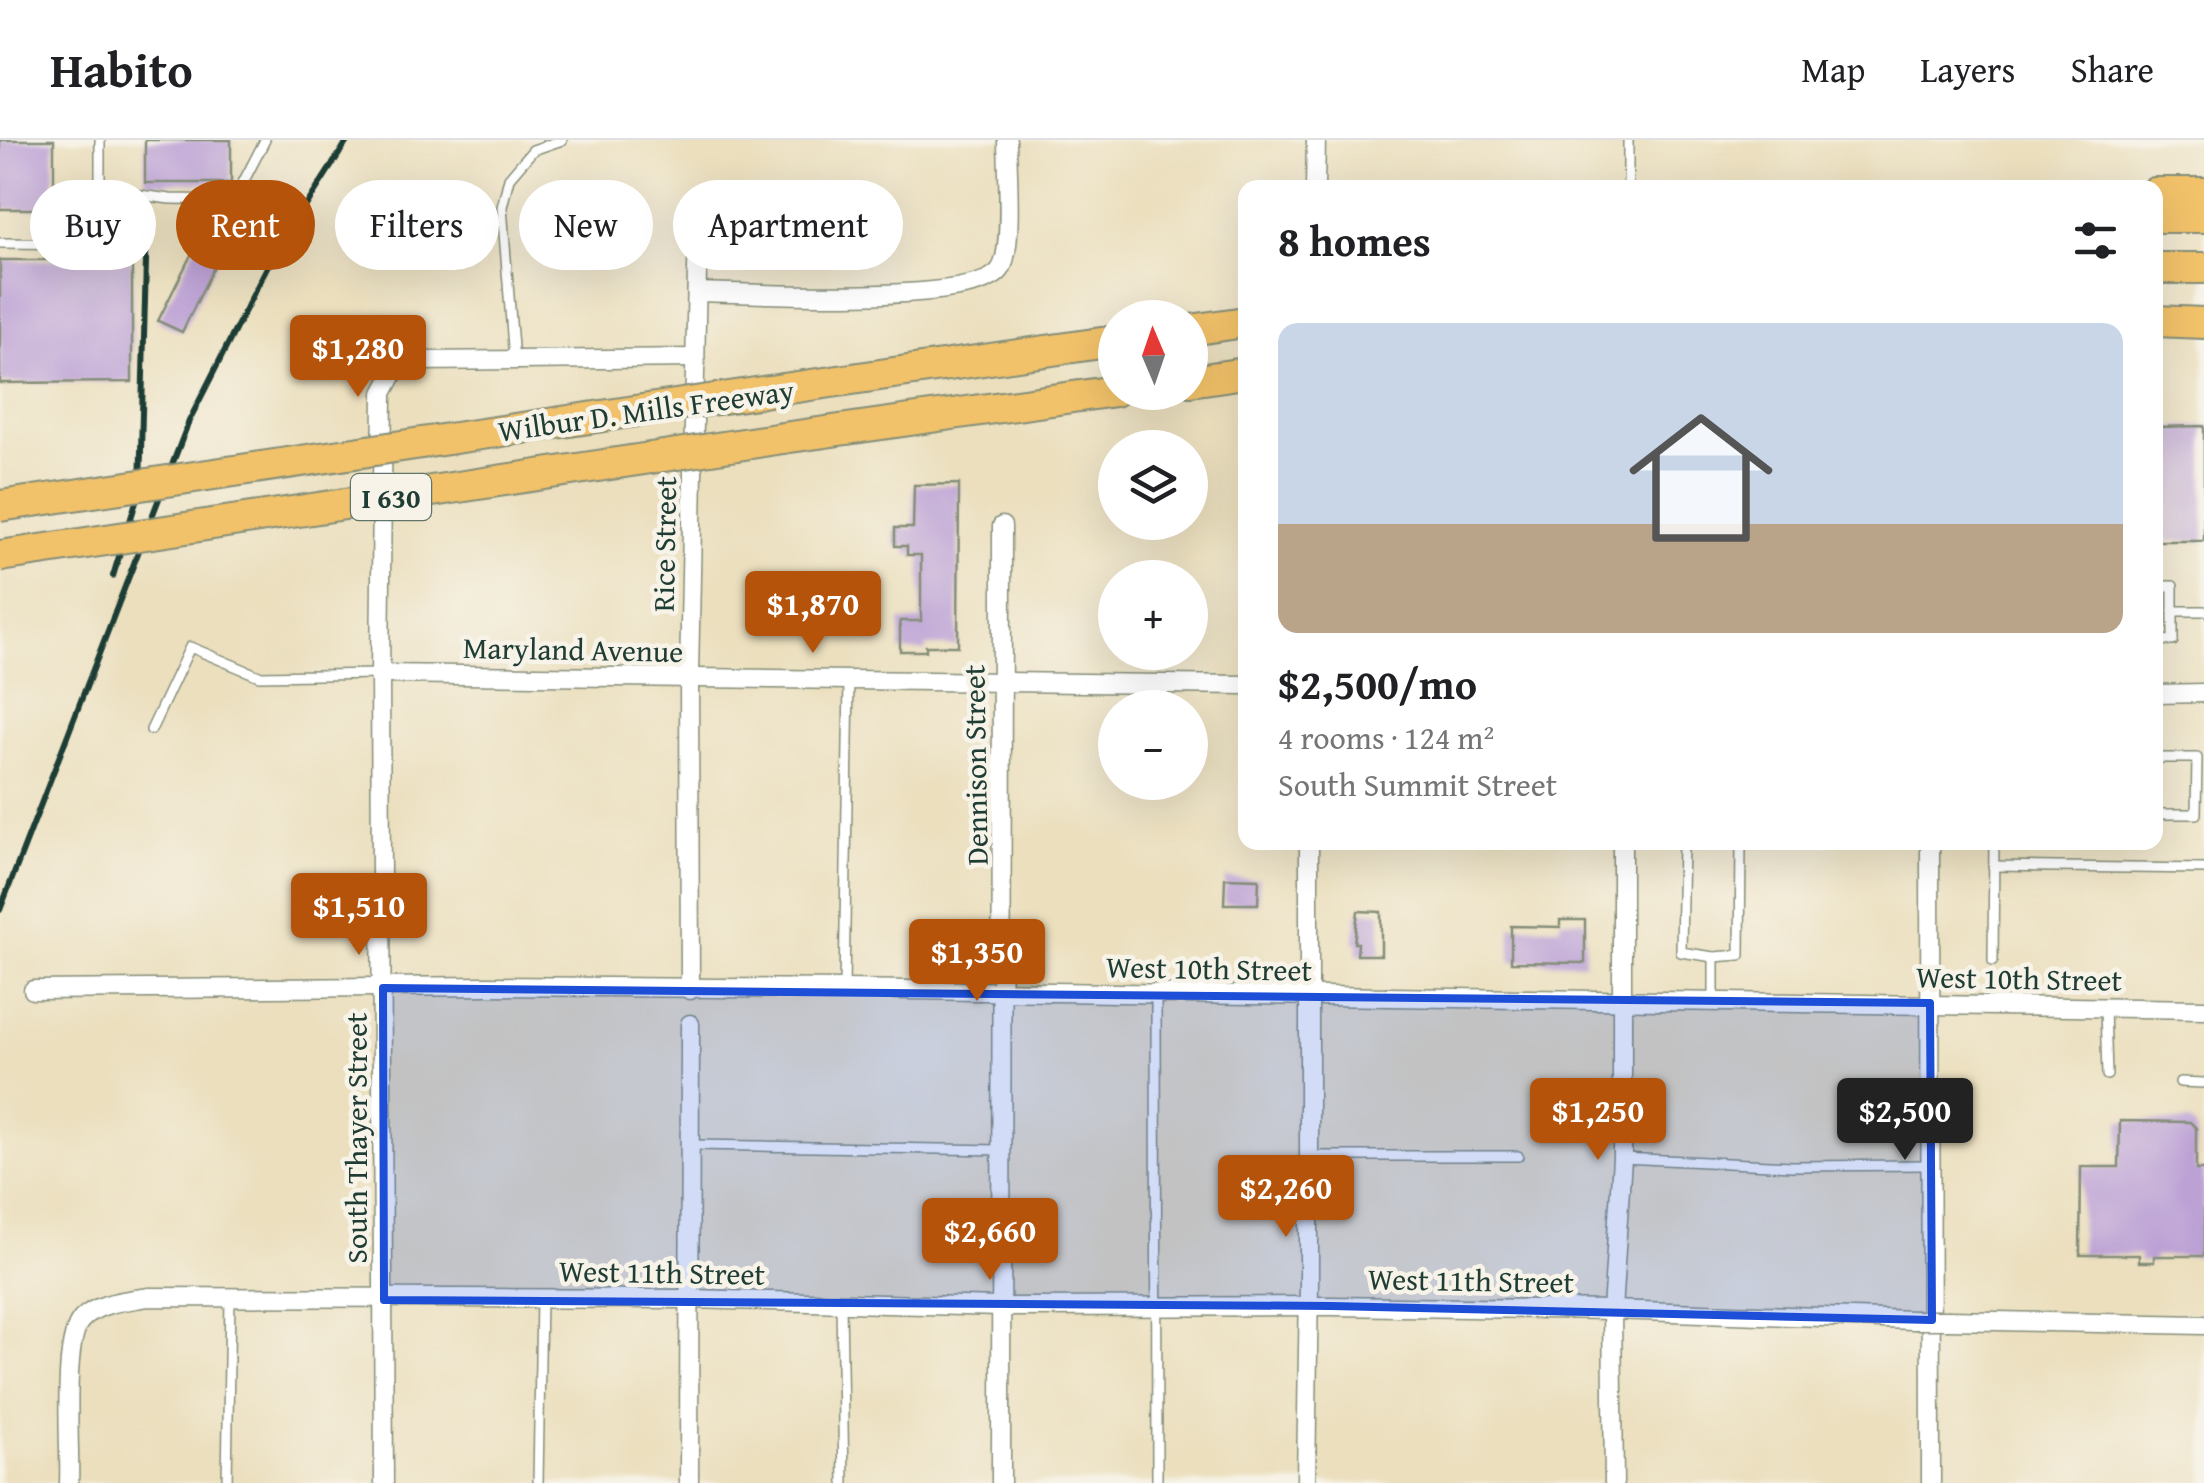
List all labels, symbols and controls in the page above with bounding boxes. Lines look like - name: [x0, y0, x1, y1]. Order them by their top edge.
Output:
- text: Habito: [50, 34, 193, 105]
- text: Map: [1801, 44, 1865, 95]
- text: Layers: [1920, 44, 2015, 95]
- text: Share: [2070, 44, 2154, 95]
- chip: Buy: [30, 180, 156, 270]
- chip: Rent: [176, 180, 315, 270]
- chip: Filters: [335, 180, 499, 270]
- chip: New: [519, 180, 653, 270]
- chip: Apartment: [673, 180, 903, 270]
- text: 8 homes: [1278, 210, 1431, 271]
- icon: filters: [2068, 213, 2123, 268]
- north arrow: [1098, 300, 1208, 410]
- map controls: [1098, 300, 1208, 800]
- pin: $1,280: [277, 315, 439, 400]
- text: $1,280: [312, 324, 404, 371]
- street label: Wilbur D. Mills Freeway: [495, 367, 797, 453]
- icon: home: [1611, 388, 1791, 568]
- button: layers: [1098, 430, 1208, 540]
- road number: I 630: [351, 474, 431, 520]
- street label: Rice Street: [641, 475, 687, 612]
- button: +: [1098, 560, 1208, 670]
- pin: $1,870: [732, 571, 894, 656]
- text: $1,870: [767, 580, 859, 627]
- street label: Maryland Avenue: [462, 625, 684, 673]
- text: $2,500/mo: [1278, 653, 1477, 714]
- street label: Dennison Street: [951, 664, 999, 866]
- button: −: [1098, 690, 1208, 800]
- text: 4 rooms · 124 m²: [1278, 714, 1494, 761]
- text: South Summit Street: [1278, 761, 1557, 808]
- pin: $1,510: [278, 873, 440, 958]
- text: $1,510: [313, 882, 405, 929]
- pin: $1,350: [896, 919, 1058, 1004]
- text: $1,350: [931, 928, 1023, 975]
- street label: West 10th Street: [1105, 944, 1313, 992]
- street label: West 10th Street: [1915, 954, 2123, 1002]
- street label: South Thayer Street: [334, 1012, 378, 1264]
- pin: $1,250: [1517, 1078, 1679, 1163]
- pin: $2,500: [1824, 1078, 1986, 1163]
- text: $1,250: [1552, 1087, 1644, 1134]
- text: $2,500: [1859, 1087, 1951, 1134]
- pin: $2,260: [1205, 1155, 1367, 1240]
- text: $2,260: [1240, 1164, 1332, 1211]
- pin: $2,660: [909, 1198, 1071, 1283]
- text: $2,660: [944, 1207, 1036, 1254]
- street label: West 11th Street: [558, 1248, 766, 1296]
- street label: West 11th Street: [1367, 1256, 1575, 1304]

